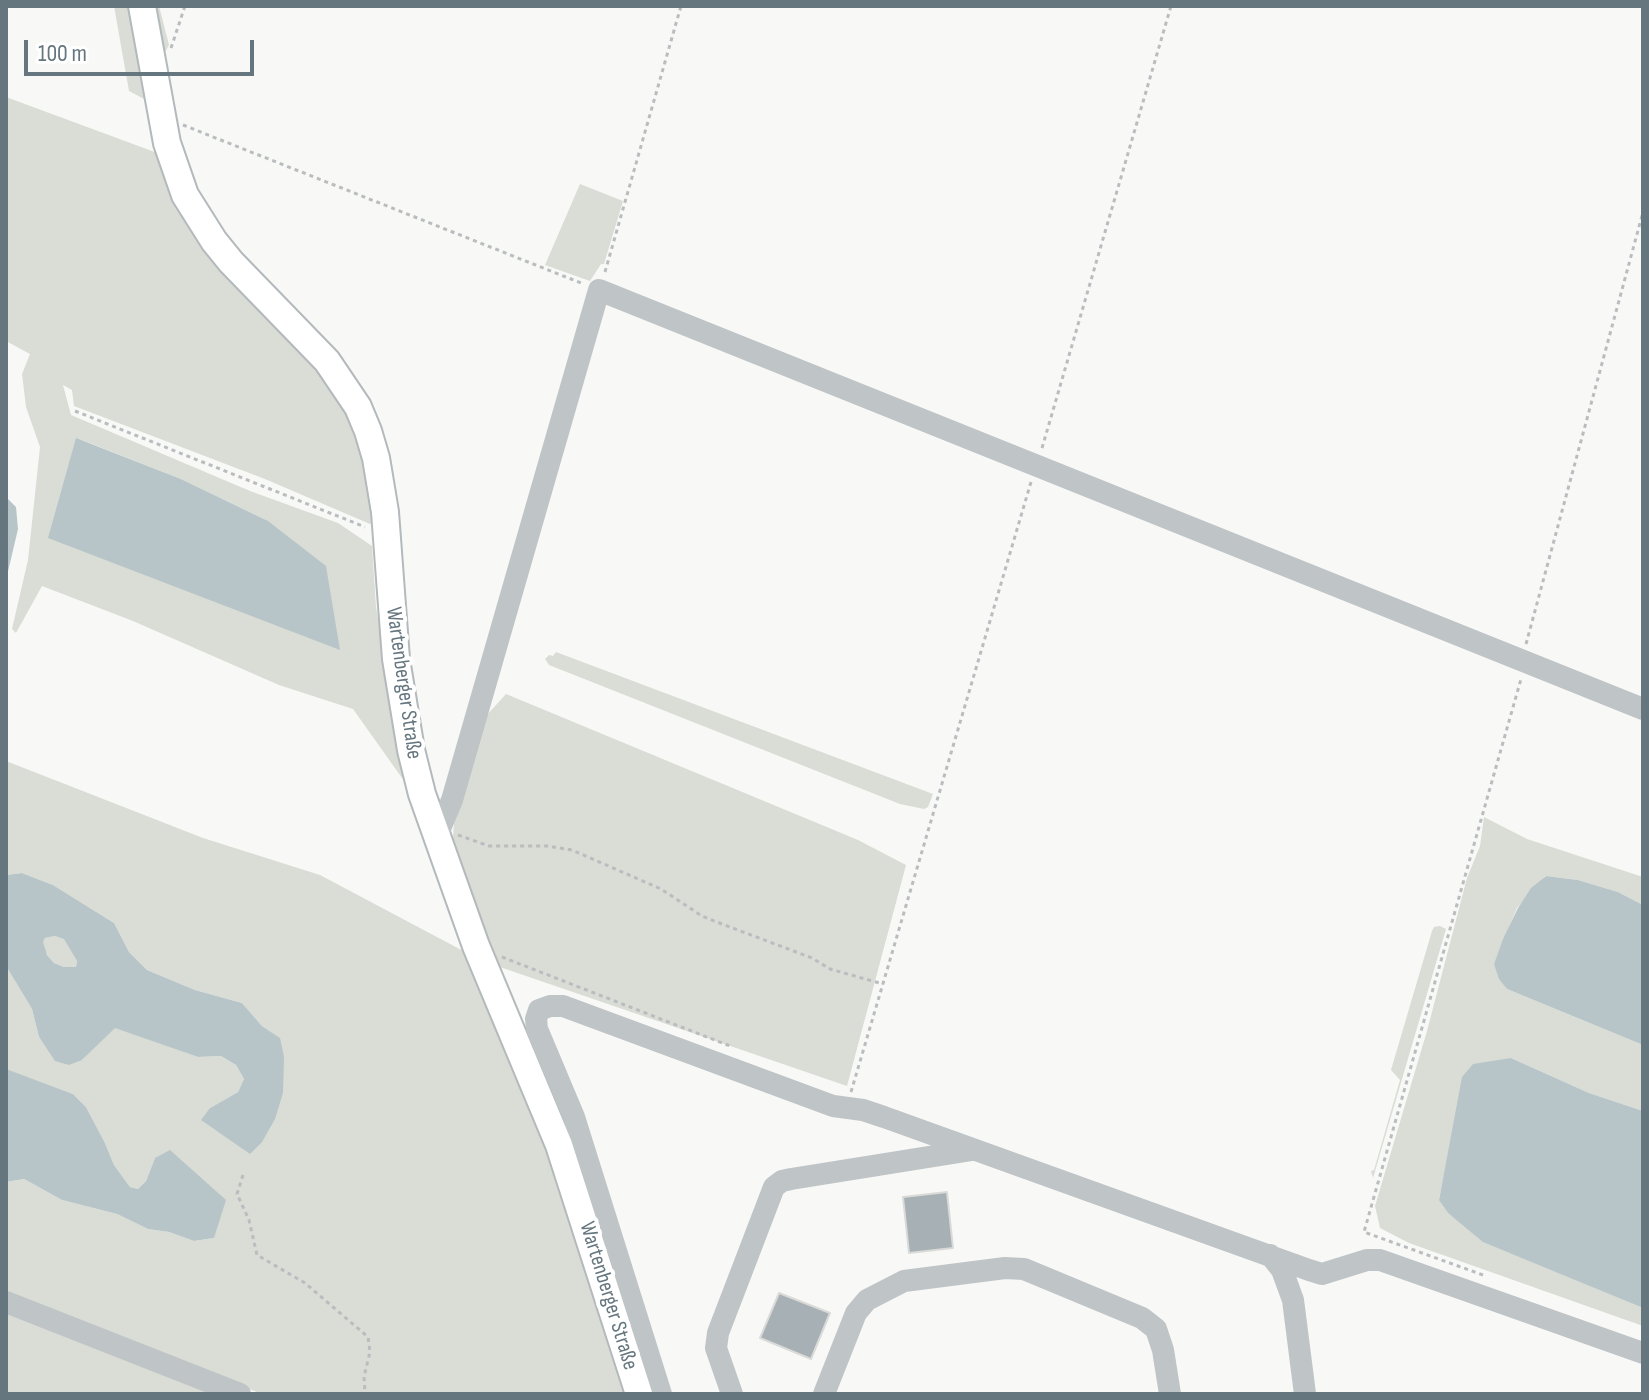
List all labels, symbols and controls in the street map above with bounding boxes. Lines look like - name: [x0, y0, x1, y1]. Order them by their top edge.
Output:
- scale bar: [28, 24, 258, 74]
- text: 100 m: [38, 39, 87, 68]
- street label: Wartenberger Straße: [379, 605, 427, 761]
- street label: Wartenberger Straße: [573, 1219, 643, 1373]

